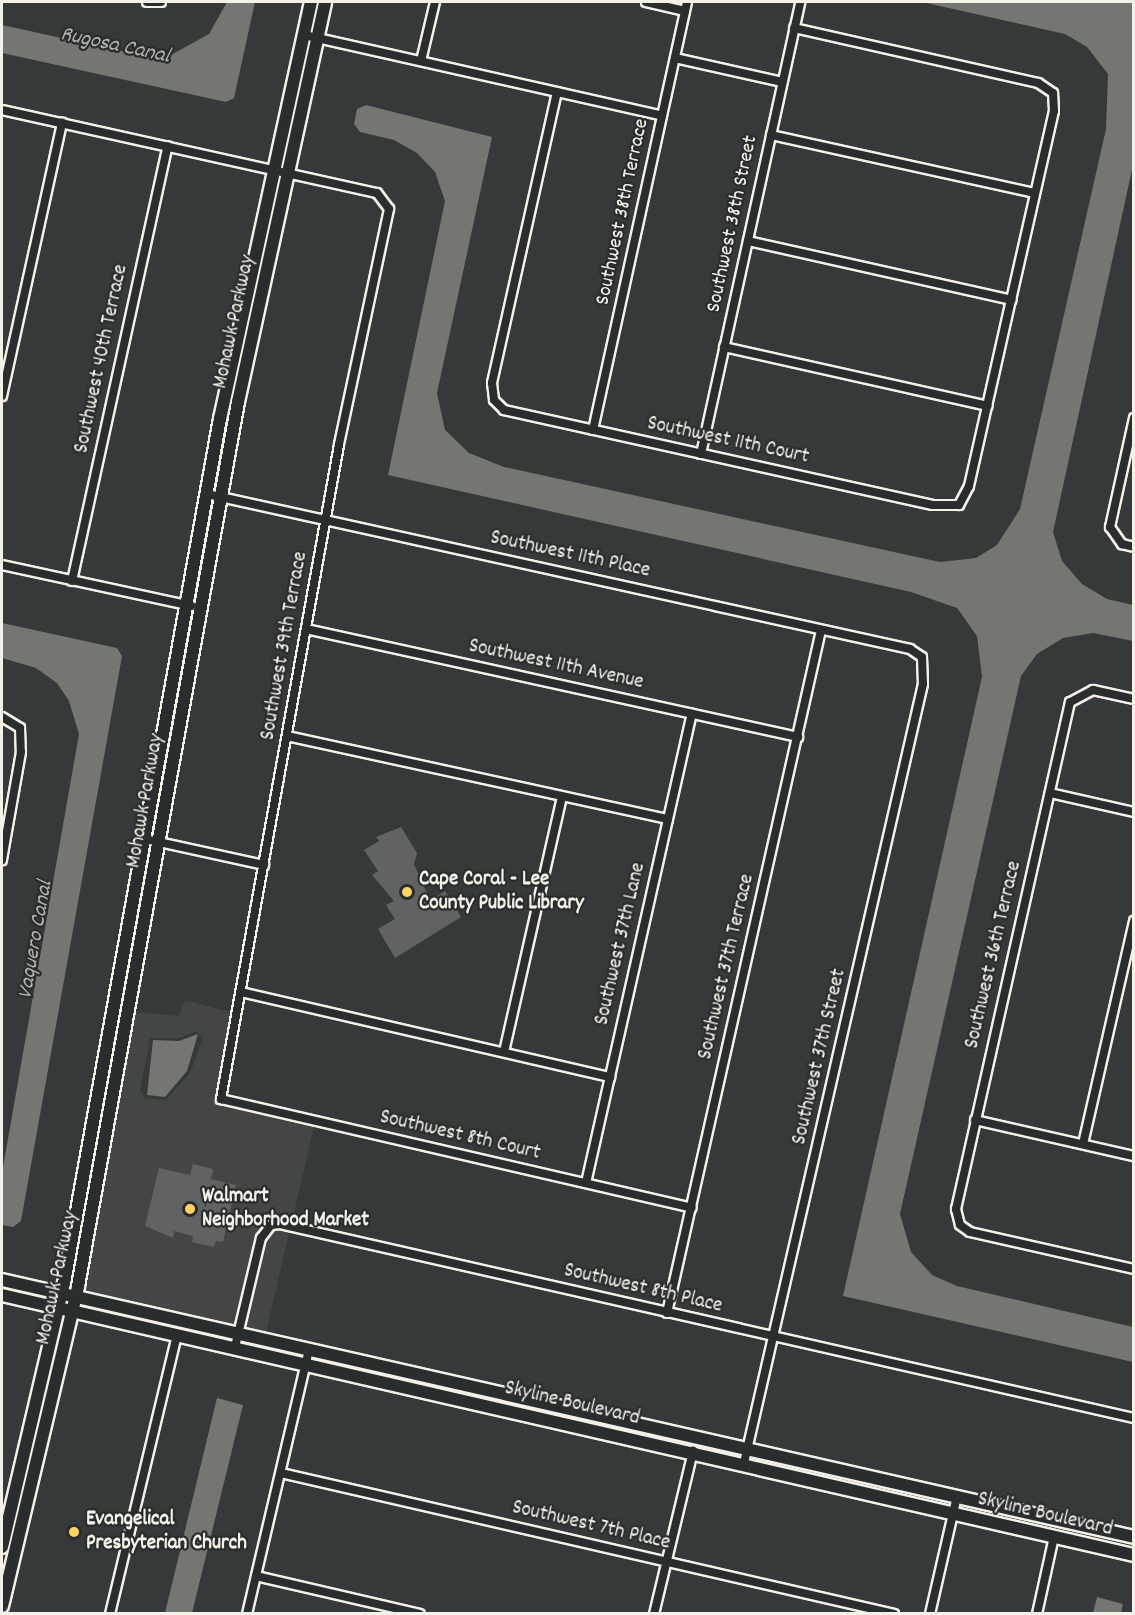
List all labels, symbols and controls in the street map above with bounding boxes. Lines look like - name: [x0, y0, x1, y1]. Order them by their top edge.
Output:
- water label: Rugosa Canal: [58, 22, 172, 70]
- street label: Southwest 38th Terrace: [591, 117, 655, 307]
- street label: Southwest 38th Street: [702, 133, 764, 315]
- street label: Mohawk Parkway: [209, 253, 261, 391]
- street label: Southwest 40th Terrace: [70, 262, 134, 456]
- street label: Southwest 11th Court: [645, 412, 811, 470]
- street label: Southwest 11th Place: [488, 526, 652, 584]
- street label: Southwest 39th Terrace: [256, 550, 314, 742]
- street label: Southwest 11th Avenue: [466, 634, 646, 696]
- street label: Mohawk Parkway: [122, 732, 170, 870]
- street label: Southwest 36th Terrace: [960, 859, 1028, 1051]
- street label: Southwest 37th Lane: [590, 860, 652, 1028]
- place label: Cape Coral - Lee County Public Library: [419, 867, 584, 917]
- street label: Southwest 37th Terrace: [693, 872, 761, 1062]
- water label: Vaquero Canal: [13, 879, 59, 1001]
- marker: Cape Coral - Lee County Public Library: [400, 885, 414, 899]
- street label: Southwest 37th Street: [788, 967, 852, 1147]
- street label: Southwest 8th Court: [377, 1105, 543, 1167]
- place label: Walmart Neighborhood Market: [202, 1184, 369, 1234]
- marker: Walmart Neighborhood Market: [183, 1202, 197, 1216]
- street label: Mohawk Parkway: [32, 1209, 84, 1347]
- street label: Southwest 8th Place: [561, 1259, 725, 1319]
- street label: Skyline Boulevard: [502, 1376, 642, 1432]
- street label: Skyline Boulevard: [975, 1487, 1115, 1543]
- street label: Southwest 7th Place: [510, 1496, 672, 1556]
- place label: Evangelical Presbyterian Church: [86, 1507, 247, 1557]
- marker: Evangelical Presbyterian Church: [67, 1525, 81, 1539]

